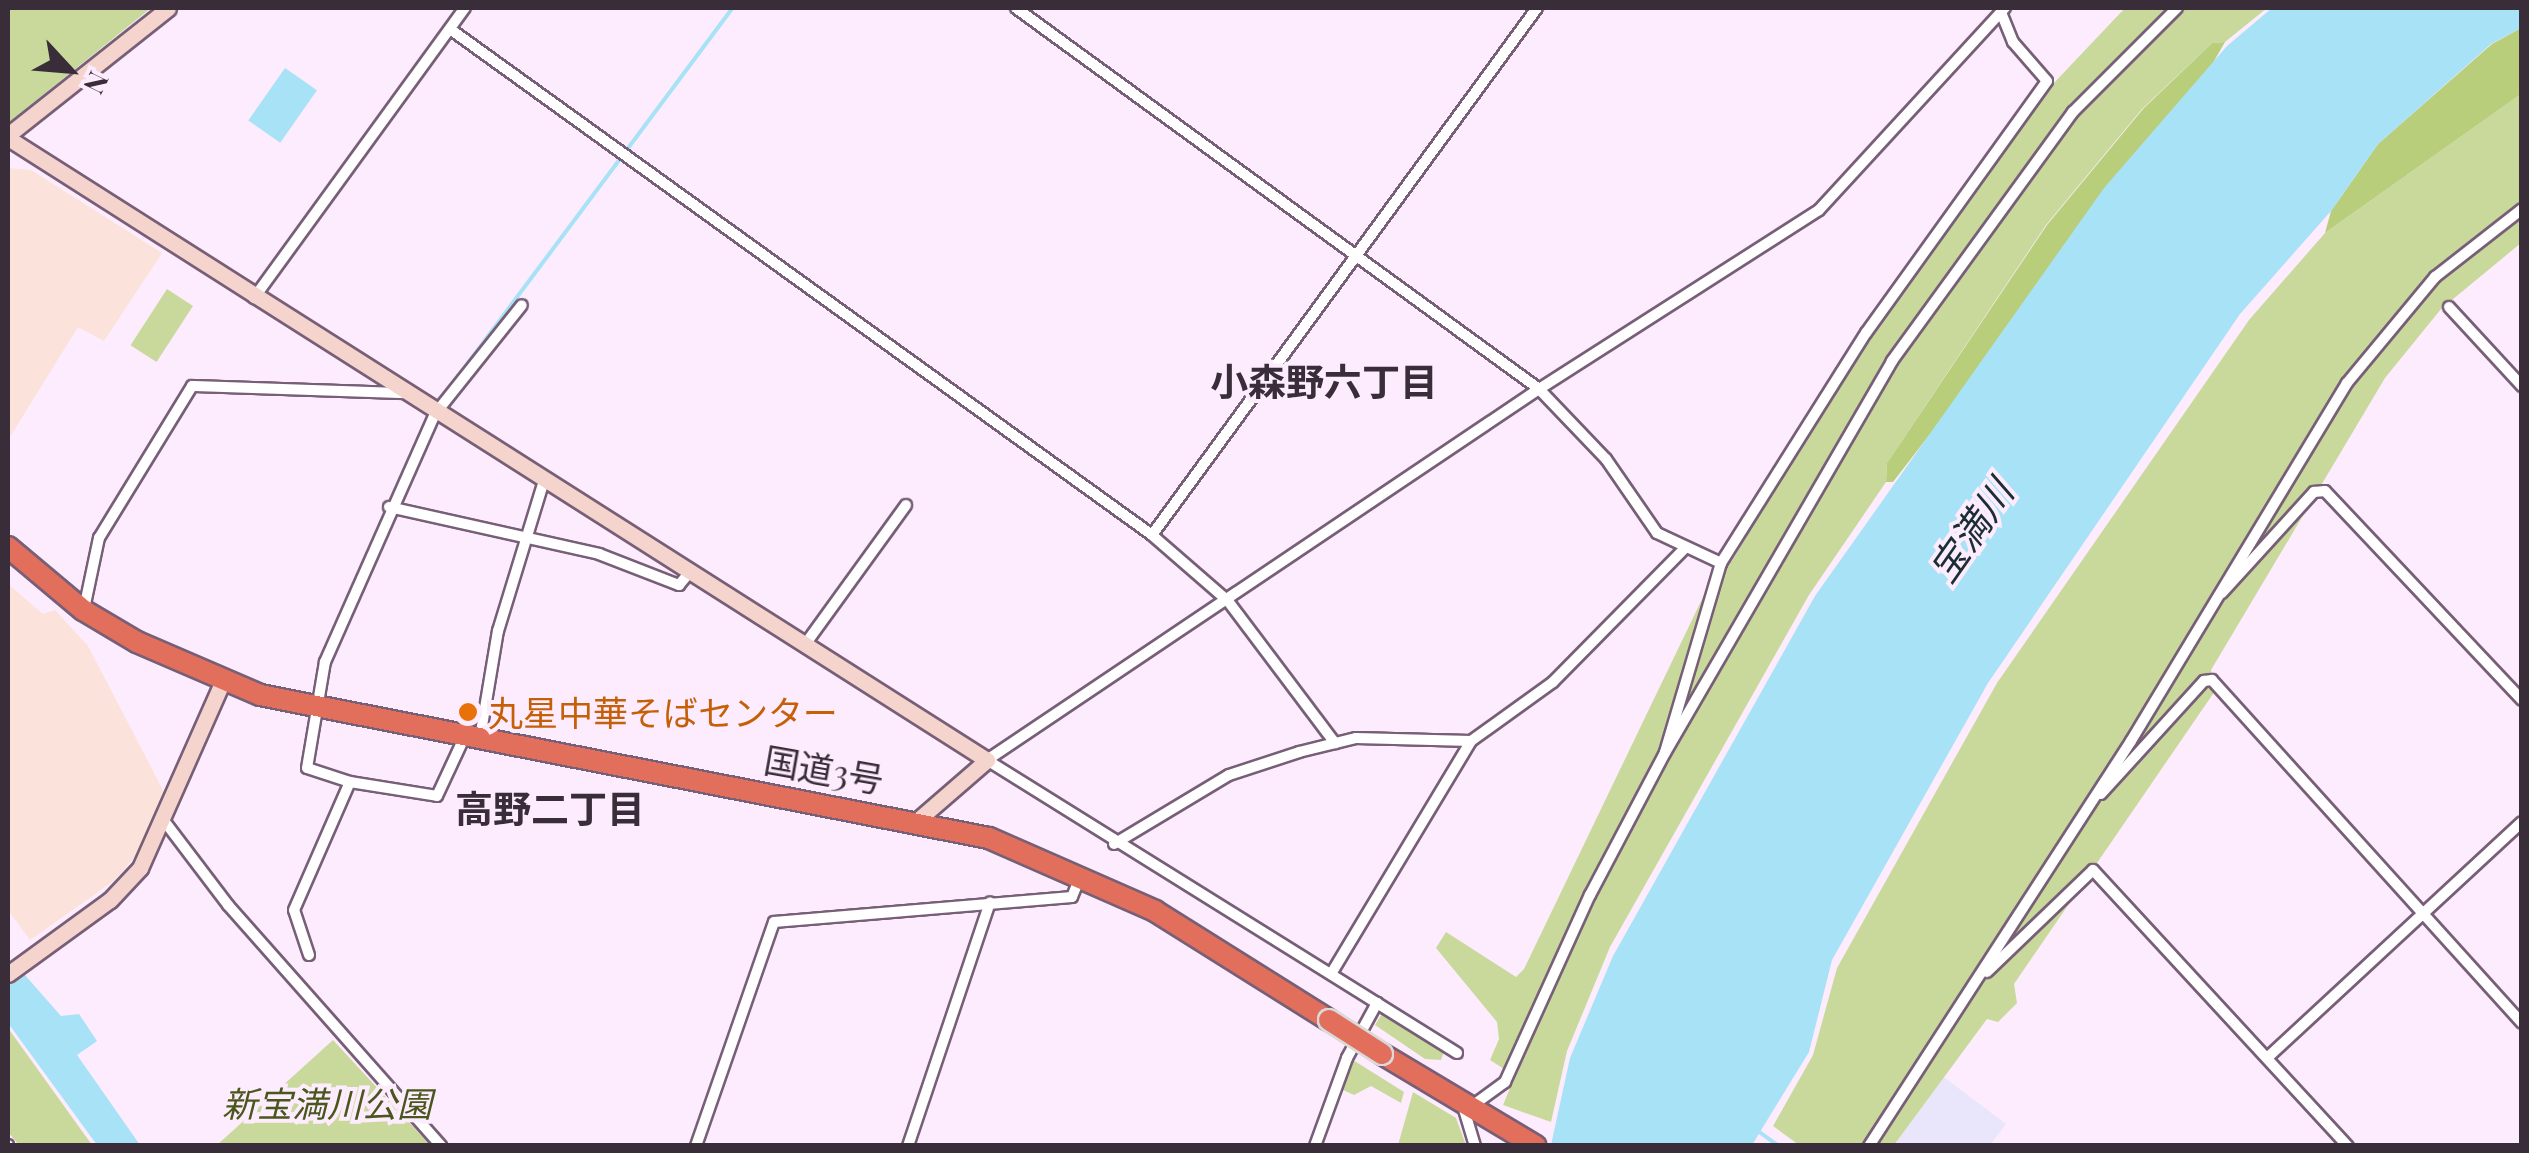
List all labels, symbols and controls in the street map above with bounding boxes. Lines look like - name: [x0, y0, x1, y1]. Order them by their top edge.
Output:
- north arrow: [20, 20, 120, 120]
- text: N: [76, 66, 118, 101]
- district label: 小森野六丁目: [1210, 358, 1438, 404]
- water label: 宝満川: [1919, 470, 2021, 590]
- place label: 丸星中華そばセンター: [488, 691, 838, 733]
- marker: 丸星中華そばセンター: [457, 701, 479, 723]
- street label: 国道3号: [761, 738, 887, 800]
- district label: 高野二丁目: [455, 785, 645, 831]
- park label: 新宝満川公園: [222, 1082, 432, 1124]

